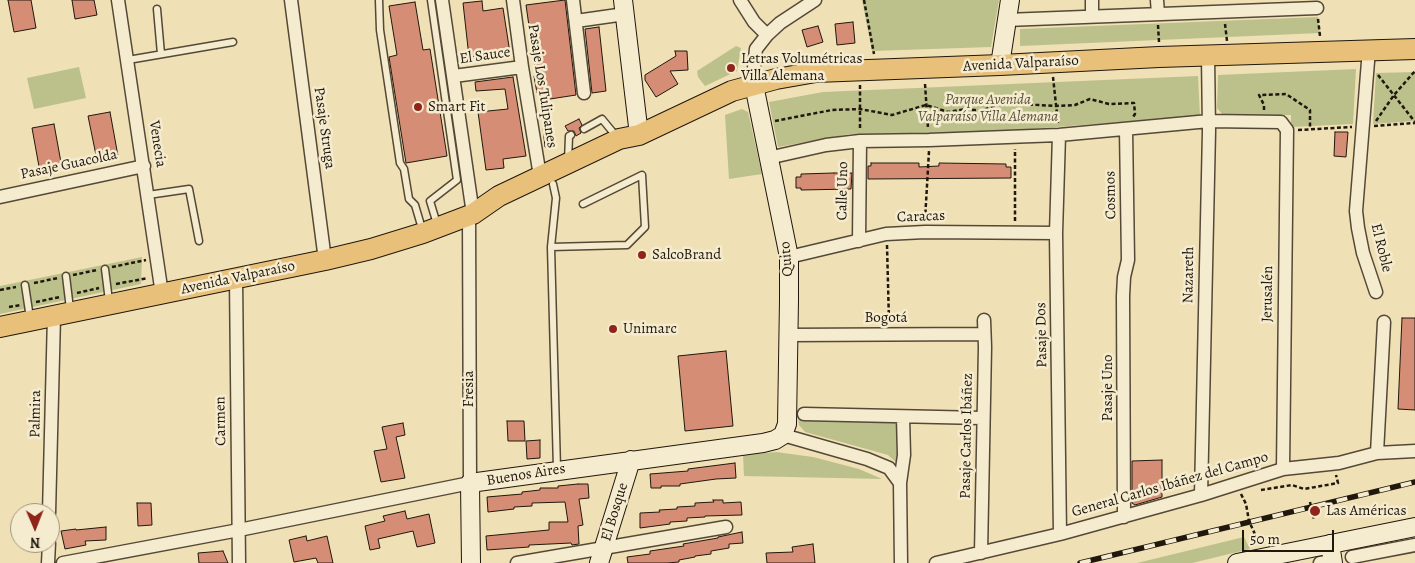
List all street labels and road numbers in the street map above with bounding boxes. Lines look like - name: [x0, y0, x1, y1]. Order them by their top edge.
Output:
- street label: Pasaje Los Tulipanes: [523, 23, 561, 149]
- street label: El Sauce: [458, 44, 512, 68]
- street label: Avenida Valparaíso: [963, 52, 1079, 76]
- street label: Pasaje Struga: [309, 86, 339, 170]
- street label: Venecia: [144, 119, 170, 169]
- street label: Pasaje Guacolda: [19, 146, 119, 184]
- street label: Calle Uno: [833, 161, 853, 221]
- street label: Cosmos: [1102, 171, 1120, 219]
- street label: Caracas: [897, 207, 945, 227]
- street label: El Roble: [1366, 222, 1396, 274]
- street label: Quito: [776, 241, 798, 277]
- street label: Nazareth: [1180, 247, 1198, 303]
- street label: Avenida Valparaíso: [179, 257, 297, 299]
- street label: Jerusalén: [1259, 266, 1277, 322]
- street label: Pasaje Dos: [1032, 302, 1052, 368]
- street label: Bogotá: [864, 309, 908, 327]
- street label: Pasaje Uno: [1099, 354, 1117, 422]
- street label: Fresia: [460, 371, 478, 407]
- street label: Pasaje Carlos Ibáñez: [957, 373, 977, 499]
- street label: Palmira: [27, 390, 45, 438]
- street label: Carmen: [212, 396, 230, 446]
- street label: General Carlos Ibáñez del Campo: [1070, 448, 1270, 522]
- street label: Buenos Aires: [485, 460, 567, 490]
- street label: El Bosque: [598, 481, 632, 543]

